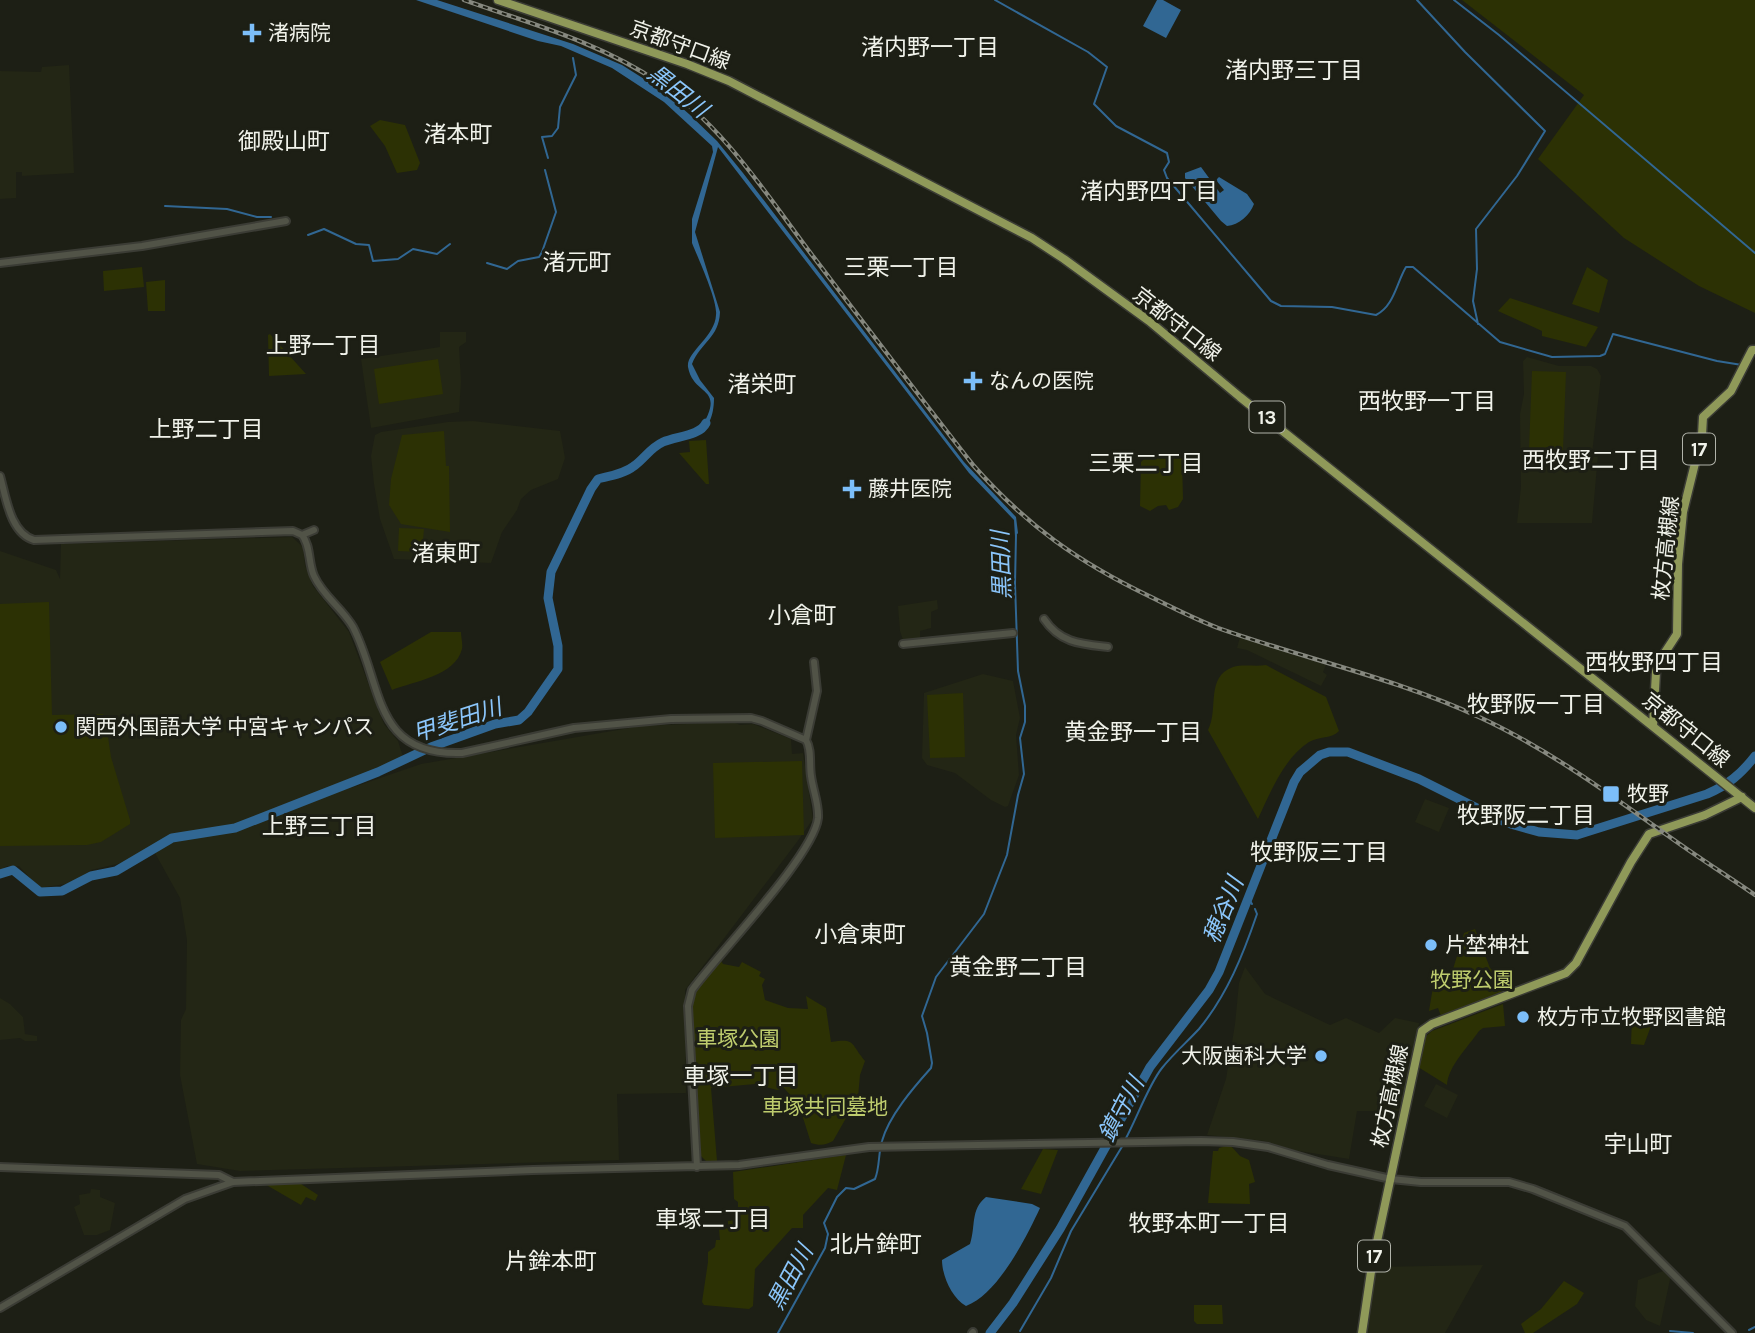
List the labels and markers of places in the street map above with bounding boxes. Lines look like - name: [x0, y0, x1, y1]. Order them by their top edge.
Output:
- place label: 渚病院: [268, 21, 331, 45]
- marker: 渚病院: [242, 23, 262, 43]
- place label: なんの医院: [989, 369, 1094, 393]
- marker: なんの医院: [963, 371, 983, 391]
- place label: 藤井医院: [868, 477, 952, 501]
- marker: 藤井医院: [842, 479, 862, 499]
- place label: 関西外国語大学 中宮キャンパス: [75, 715, 374, 739]
- marker: 関西外国語大学 中宮キャンパス: [53, 719, 69, 735]
- place label: 牧野: [1627, 782, 1669, 806]
- marker: 牧野: [1601, 784, 1621, 804]
- place label: 片埜神社: [1445, 933, 1529, 957]
- marker: 片埜神社: [1423, 937, 1439, 953]
- place label: 枚方市立牧野図書館: [1537, 1005, 1726, 1029]
- marker: 枚方市立牧野図書館: [1515, 1009, 1531, 1025]
- place label: 大阪歯科大学: [1181, 1044, 1307, 1068]
- marker: 大阪歯科大学: [1313, 1048, 1329, 1064]

